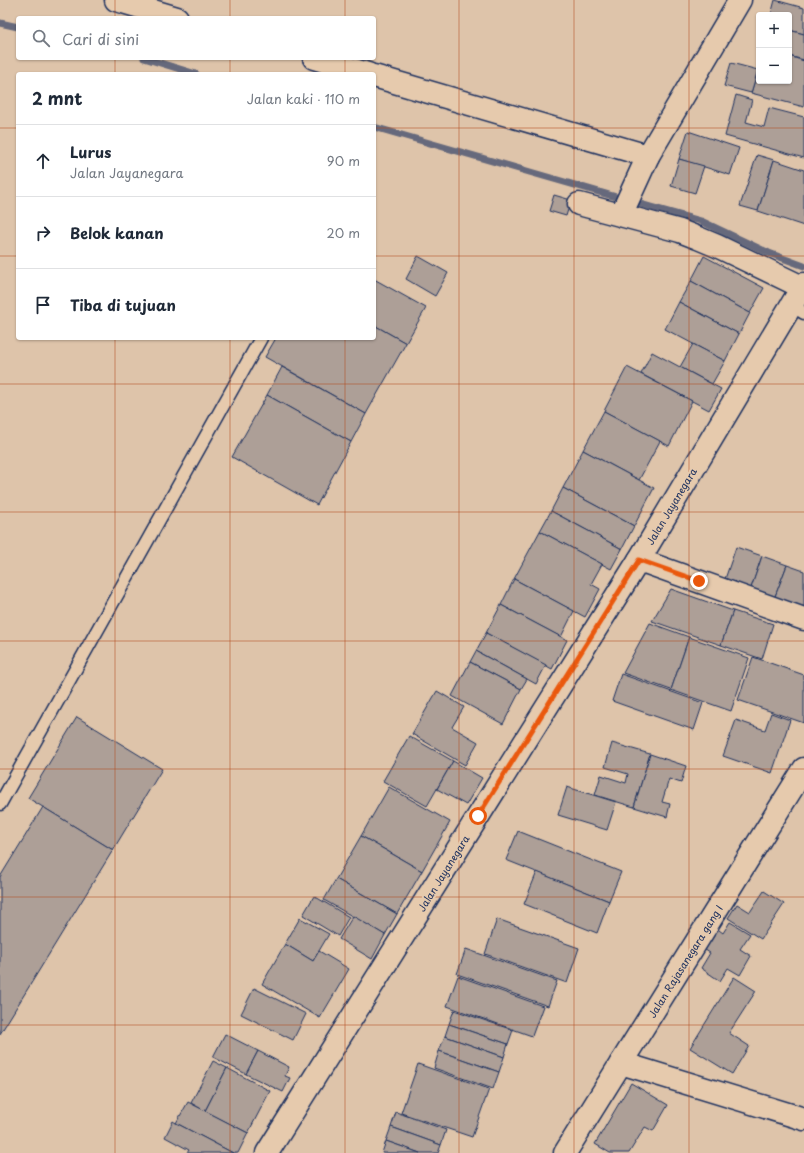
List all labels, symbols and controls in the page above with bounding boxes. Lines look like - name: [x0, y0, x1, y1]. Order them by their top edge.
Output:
- map controls: [756, 12, 792, 84]
- button: +: [756, 12, 792, 48]
- search box: [16, 16, 376, 60]
- icon: search: [30, 27, 52, 49]
- text: Cari di sini: [62, 27, 139, 50]
- button: −: [756, 48, 792, 84]
- text: 2 mnt: [32, 85, 83, 111]
- text: Jalan kaki · 110 m: [247, 89, 360, 108]
- text: Lurus: [70, 140, 111, 163]
- icon: ahead: [32, 150, 54, 172]
- text: 90 m: [327, 151, 360, 170]
- text: Jalan Jayanegara: [70, 163, 184, 182]
- text: Belok kanan: [70, 221, 164, 244]
- icon: right: [32, 222, 54, 244]
- text: 20 m: [326, 223, 360, 242]
- text: Tiba di tujuan: [70, 293, 176, 316]
- icon: arrive: [32, 294, 54, 316]
- street label: Jalan Jayanegara: [642, 464, 701, 548]
- route end: [690, 572, 708, 590]
- route start: [469, 807, 487, 825]
- street label: Jalan Jayanegara: [414, 831, 474, 915]
- street label: Jalan Rajasanegara gang I: [644, 902, 726, 1020]

